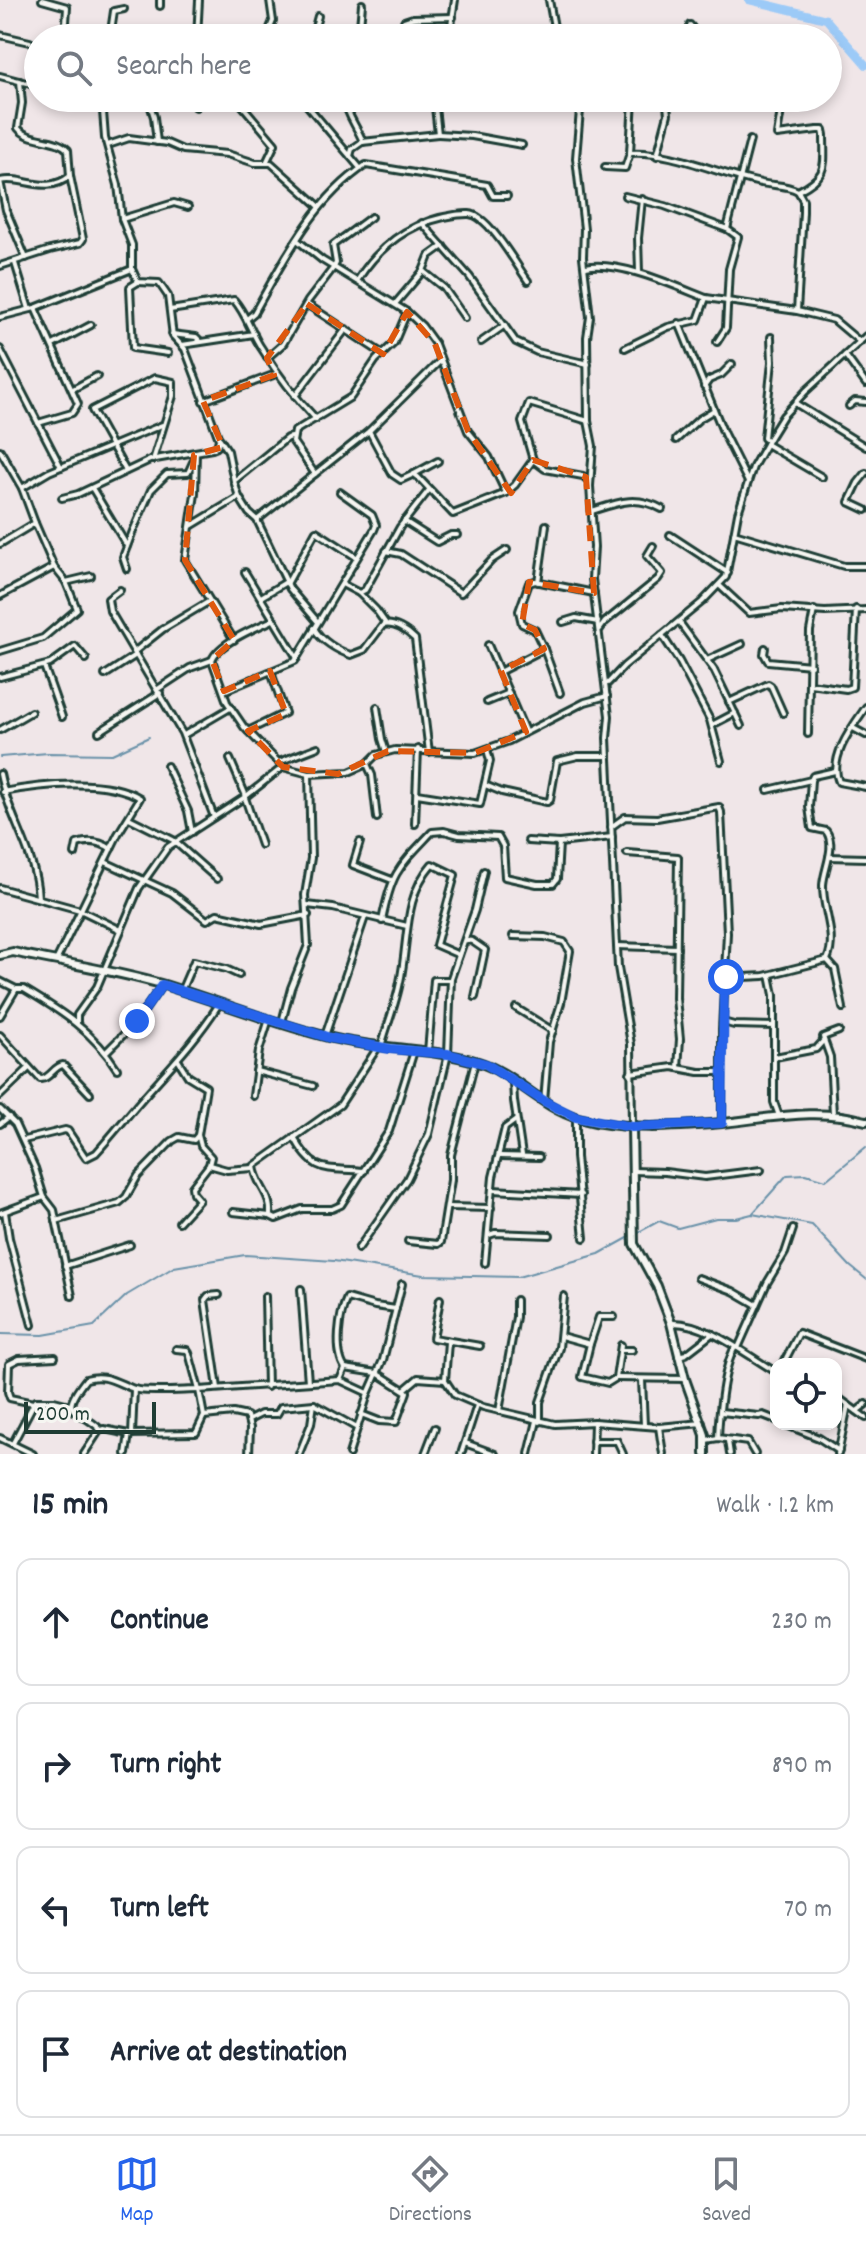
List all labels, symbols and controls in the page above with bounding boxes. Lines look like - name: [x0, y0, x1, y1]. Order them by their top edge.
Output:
- search box: [24, 24, 842, 112]
- icon: search: [52, 46, 96, 90]
- text: Search here: [116, 47, 252, 90]
- route start: [708, 959, 744, 995]
- route end: [119, 1003, 155, 1039]
- map controls: [770, 1358, 842, 1430]
- button: locate: [770, 1358, 842, 1430]
- scale bar: [24, 1398, 156, 1434]
- text: 200 m: [36, 1400, 90, 1431]
- text: 15 min: [32, 1482, 108, 1531]
- text: Walk · 1.2 km: [716, 1488, 834, 1525]
- icon: ahead: [34, 1600, 78, 1644]
- text: Continue: [110, 1601, 209, 1644]
- text: 230 m: [771, 1604, 832, 1641]
- icon: right: [34, 1744, 78, 1788]
- text: Turn right: [110, 1745, 221, 1788]
- text: 890 m: [772, 1748, 832, 1785]
- icon: left: [34, 1888, 78, 1932]
- text: Turn left: [110, 1889, 209, 1932]
- text: 70 m: [784, 1892, 832, 1929]
- icon: arrive: [34, 2032, 78, 2076]
- text: Arrive at destination: [110, 2033, 347, 2076]
- tab: Map: [115, 2152, 159, 2231]
- tab: Directions: [389, 2152, 472, 2231]
- tab: Saved: [702, 2152, 751, 2231]

